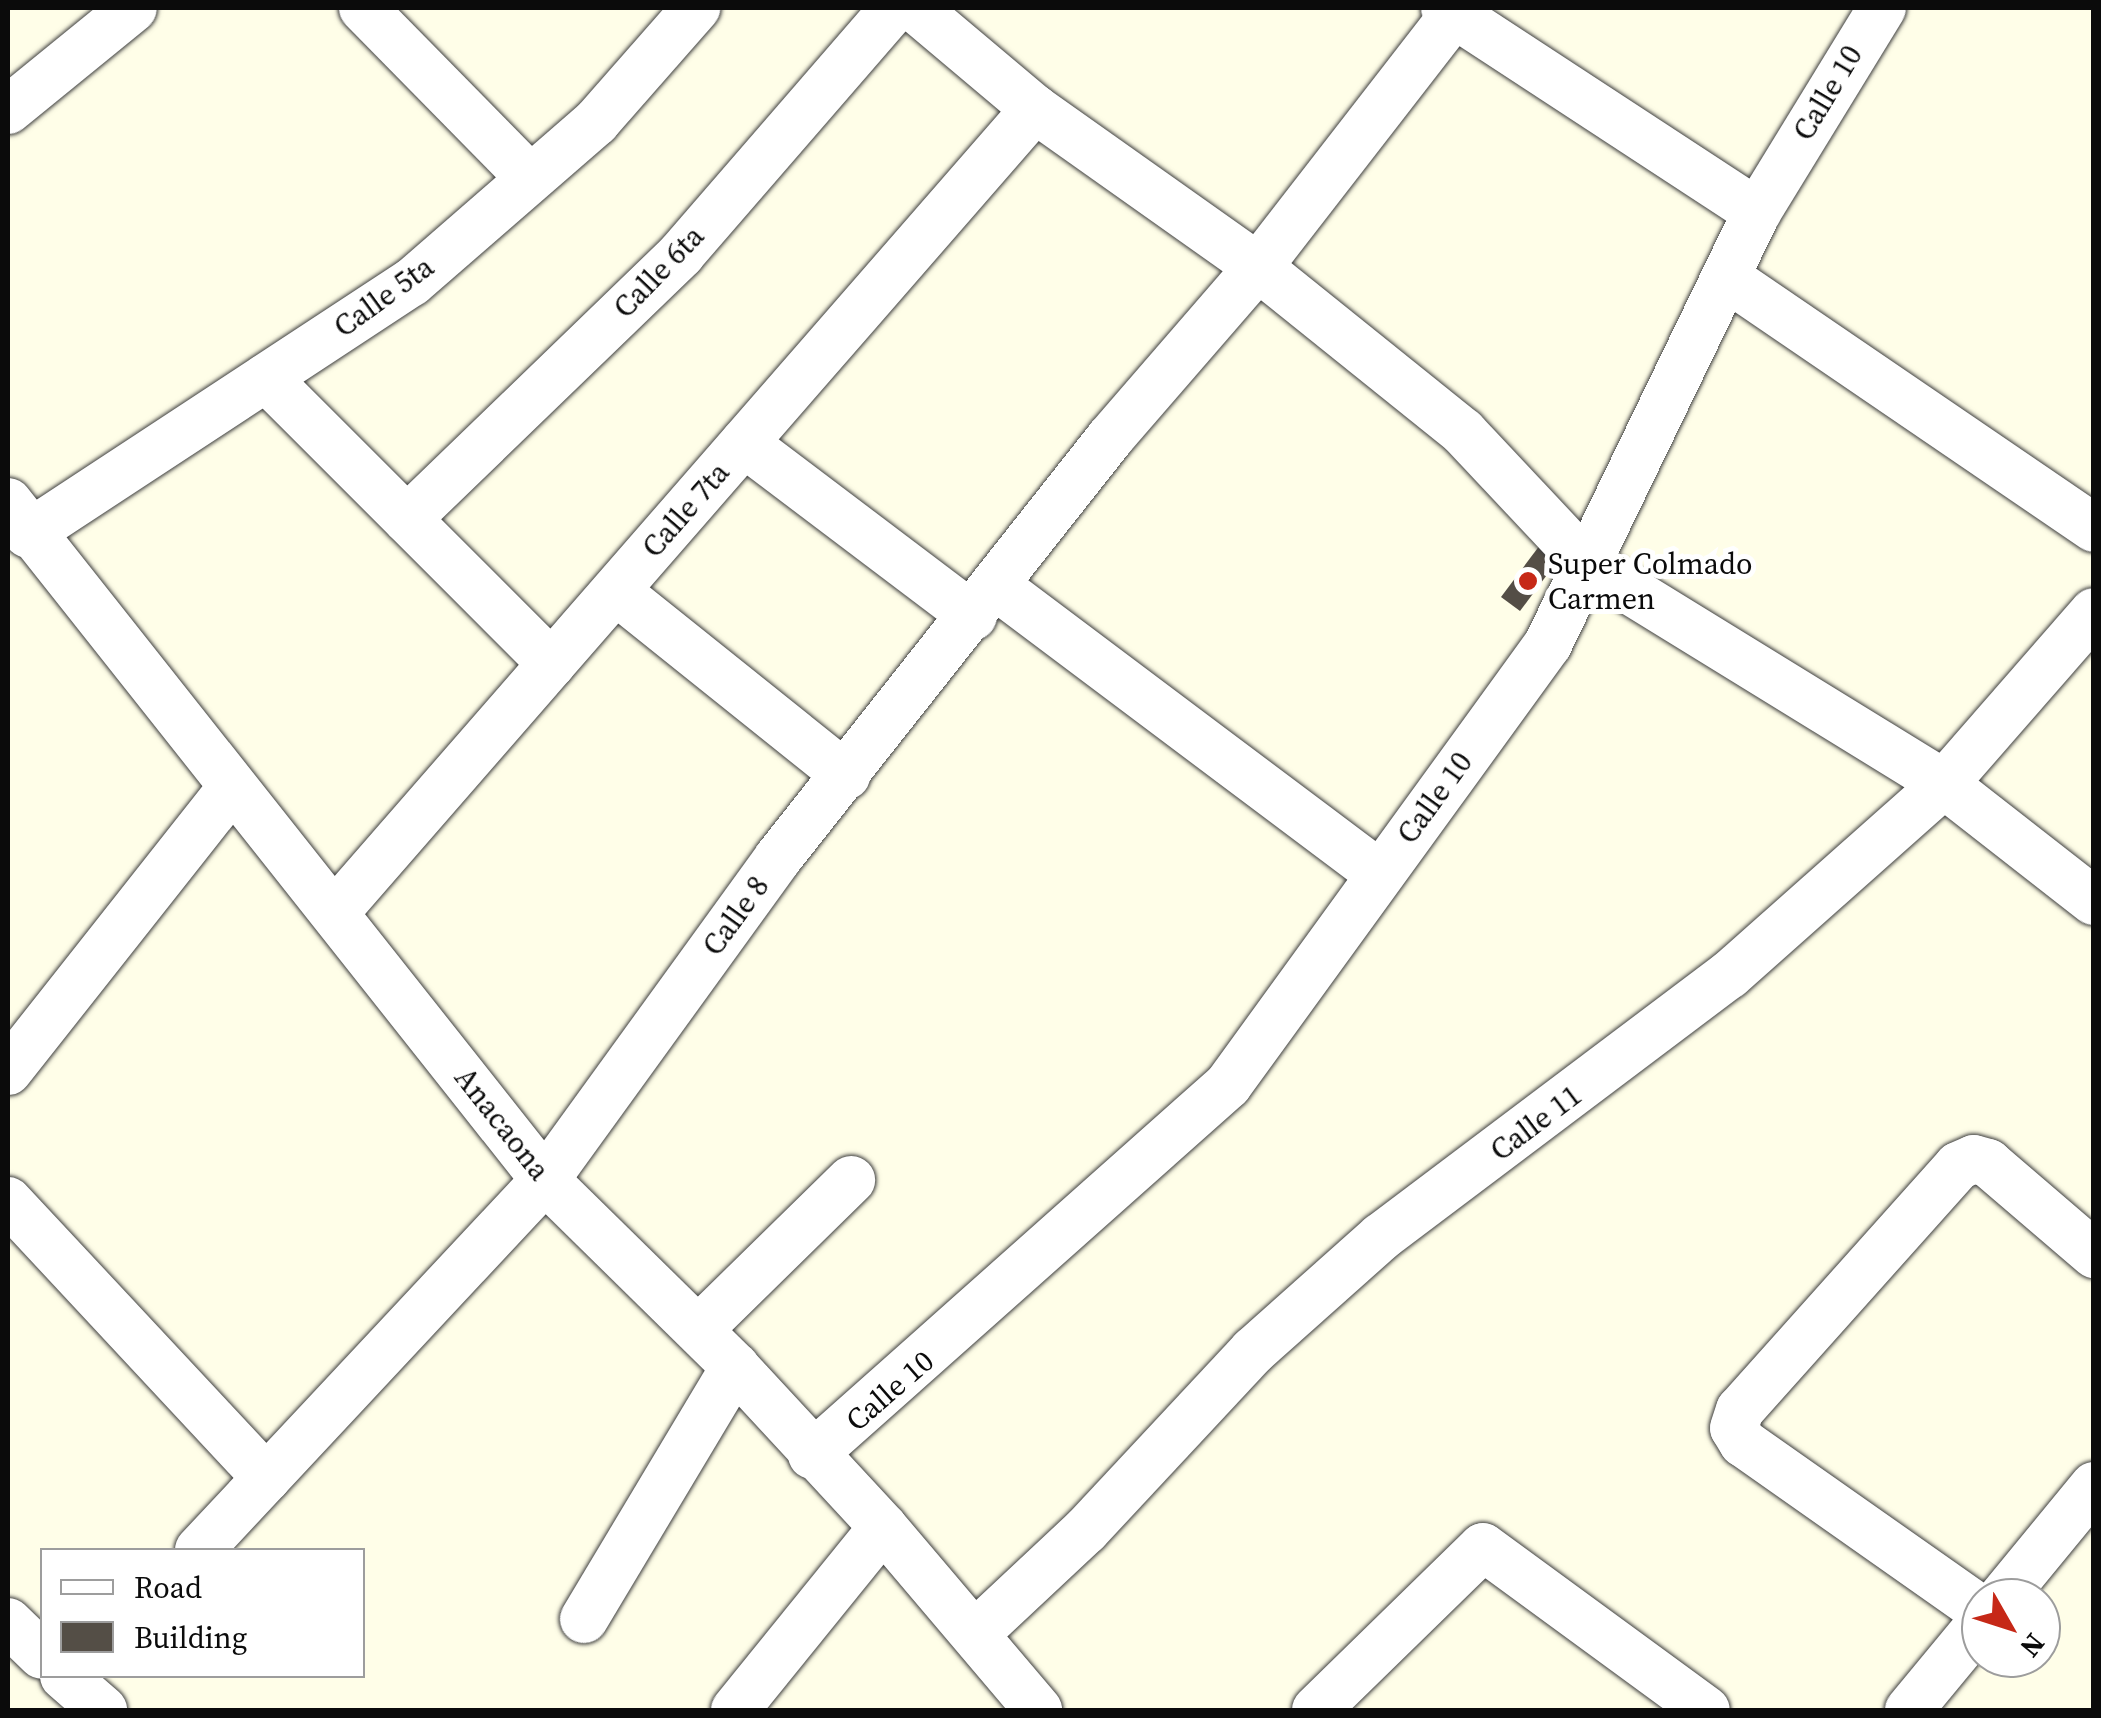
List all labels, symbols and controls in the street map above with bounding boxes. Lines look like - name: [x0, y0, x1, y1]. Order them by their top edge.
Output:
- street label: Calle 10: [1786, 39, 1870, 147]
- street label: Calle 6ta: [606, 218, 712, 326]
- street label: Calle 5ta: [327, 249, 441, 345]
- street label: Calle 7ta: [635, 455, 737, 565]
- place label: Super Colmado Carmen: [1548, 546, 1753, 616]
- marker: Super Colmado Carmen: [1517, 570, 1539, 592]
- street label: Calle 10: [1390, 745, 1480, 851]
- street label: Calle 8: [695, 869, 777, 963]
- street label: Anacaona: [447, 1060, 557, 1188]
- street label: Calle 11: [1483, 1077, 1589, 1169]
- street label: Calle 10: [839, 1343, 941, 1439]
- legend: [40, 1548, 365, 1678]
- text: Road: [134, 1567, 202, 1608]
- north arrow: [1961, 1578, 2061, 1678]
- text: Building: [134, 1617, 247, 1658]
- text: N: [2012, 1626, 2054, 1665]

